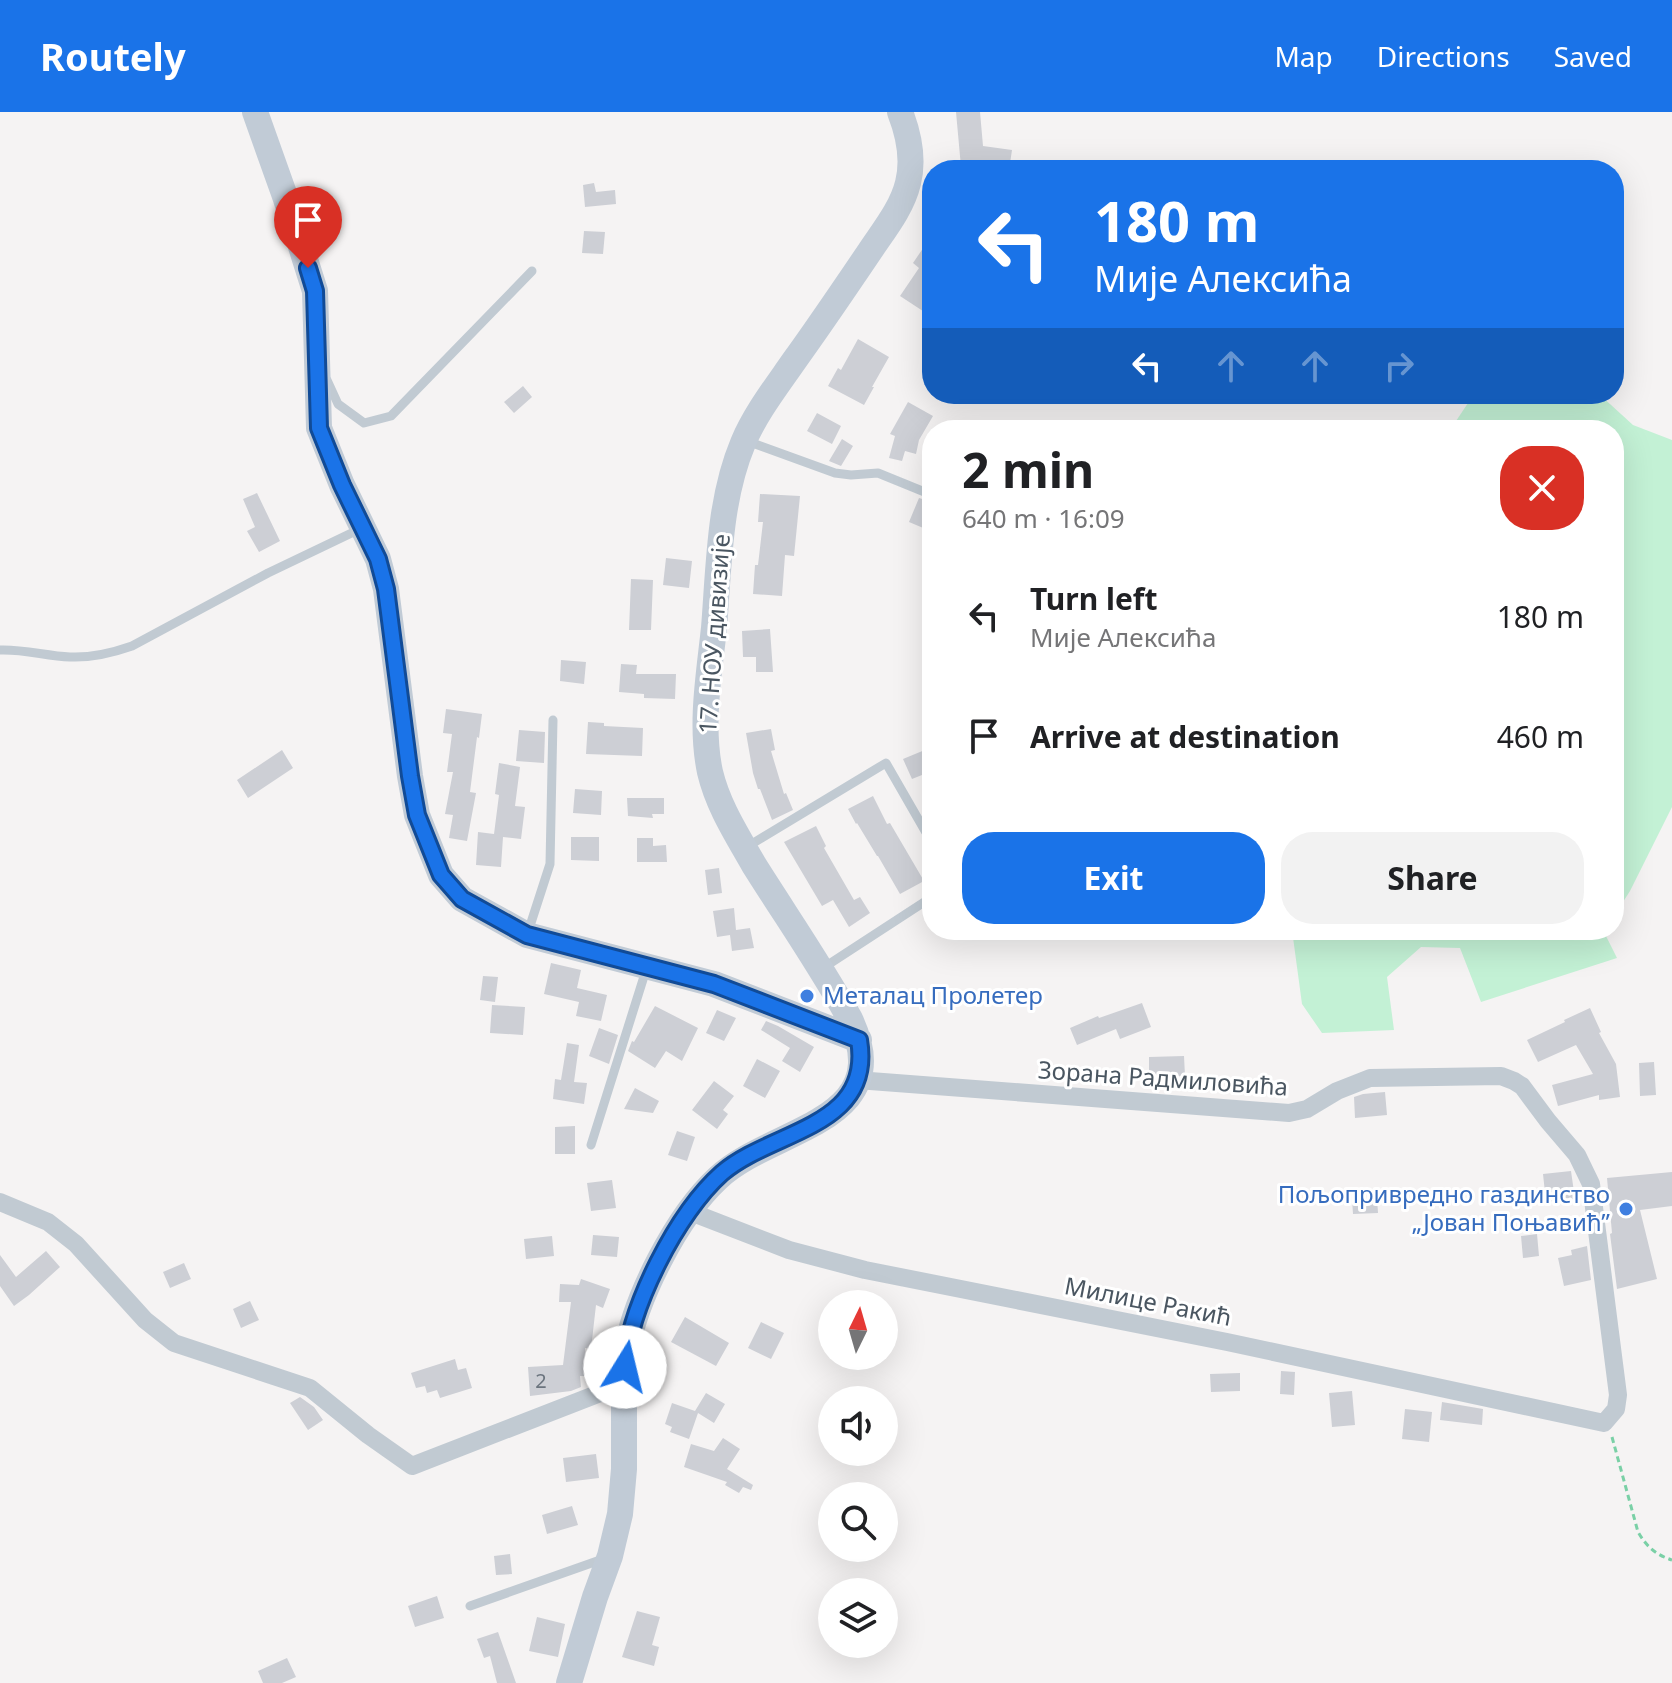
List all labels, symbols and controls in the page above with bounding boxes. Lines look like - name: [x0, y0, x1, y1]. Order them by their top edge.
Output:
- text: Routely: [40, 30, 186, 82]
- text: Map: [1274, 37, 1333, 75]
- text: Directions: [1377, 37, 1510, 75]
- text: Saved: [1554, 37, 1632, 75]
- text: 180 m: [1094, 182, 1259, 258]
- pin: [274, 186, 342, 268]
- icon: left: [962, 192, 1066, 296]
- icon: arrive: [286, 198, 330, 242]
- text: Мије Алексића: [1094, 254, 1352, 303]
- icon: left: [1125, 344, 1169, 388]
- icon: ahead: [1209, 344, 1253, 388]
- icon: ahead: [1293, 344, 1337, 388]
- icon: right: [1377, 344, 1421, 388]
- text: 2 min: [962, 437, 1094, 502]
- button: close: [1500, 446, 1584, 530]
- text: 640 m · 16:09: [962, 500, 1125, 536]
- street label: 17. НОУ дивизије: [690, 533, 737, 735]
- text: Turn left: [1030, 578, 1158, 619]
- icon: left: [962, 594, 1006, 638]
- text: 180 m: [1497, 596, 1584, 637]
- text: Мије Алексића: [1030, 619, 1216, 655]
- icon: arrive: [962, 714, 1006, 758]
- text: Arrive at destination: [1030, 716, 1340, 757]
- text: 460 m: [1497, 716, 1584, 757]
- button: Exit: [962, 832, 1265, 924]
- button: Share: [1281, 832, 1584, 924]
- place label: Металац Пролетер: [823, 978, 1043, 1011]
- marker: Металац Пролетер: [798, 987, 816, 1005]
- street label: Зорана Радмиловића: [1037, 1052, 1289, 1103]
- place label: Пољопривредно газдинство „Јован Поњавић”: [1278, 1177, 1610, 1238]
- marker: Пољопривредно газдинство „Јован Поњавић”: [1617, 1200, 1635, 1218]
- street label: Милице Ракић: [1062, 1268, 1235, 1333]
- north arrow: [818, 1290, 898, 1370]
- map controls: [818, 1290, 898, 1658]
- position arrow: [583, 1325, 667, 1409]
- house number: 2: [535, 1367, 547, 1394]
- button: sound: [818, 1386, 898, 1466]
- button: search: [818, 1482, 898, 1562]
- button: layers: [818, 1578, 898, 1658]

